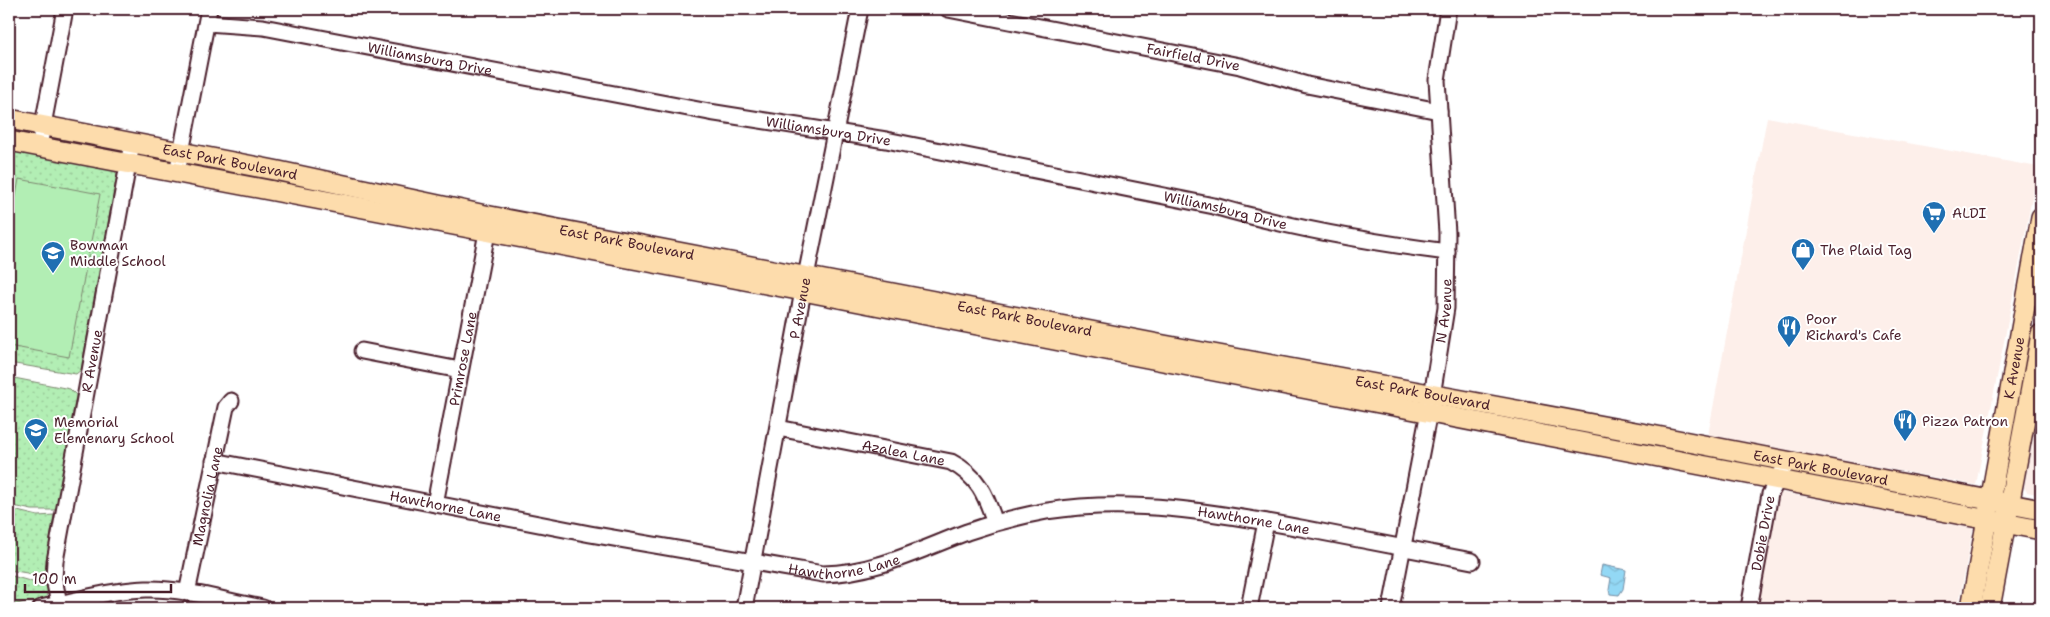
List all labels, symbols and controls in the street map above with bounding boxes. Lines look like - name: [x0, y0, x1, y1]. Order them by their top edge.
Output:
- street label: Williamsburg Drive: [366, 38, 494, 80]
- street label: Fairfield Drive: [1145, 39, 1242, 75]
- street label: Williamsburg Drive: [764, 112, 893, 150]
- street label: East Park Boulevard: [161, 140, 299, 184]
- street label: Williamsburg Drive: [1162, 187, 1289, 233]
- supermarket icon: ALDI: [1921, 200, 1947, 234]
- place label: ALDI: [1952, 204, 1987, 222]
- street label: East Park Boulevard: [558, 220, 696, 264]
- place label: Bowman Middle School: [70, 236, 166, 270]
- shop icon: The Plaid Tag: [1790, 237, 1816, 271]
- school or university icon: Bowman Middle School: [40, 240, 66, 274]
- place label: The Plaid Tag: [1820, 241, 1912, 259]
- street label: P Avenue: [785, 276, 815, 340]
- street label: N Avenue: [1432, 278, 1455, 344]
- street label: East Park Boulevard: [956, 297, 1094, 340]
- street label: Primrose Lane: [445, 310, 481, 408]
- place label: Poor Richard's Cafe: [1806, 310, 1902, 344]
- restaurant icon: Poor Richard's Cafe: [1776, 314, 1802, 348]
- street label: R Avenue: [77, 328, 106, 394]
- street label: K Avenue: [2000, 335, 2028, 401]
- street label: East Park Boulevard: [1354, 371, 1492, 414]
- restaurant icon: Pizza Patron: [1892, 408, 1918, 442]
- place label: Pizza Patron: [1922, 412, 2008, 430]
- place label: Memorial Elemenary School: [54, 413, 175, 447]
- school or university icon: Memorial Elemenary School: [23, 417, 49, 451]
- street label: Azalea Lane: [860, 436, 947, 470]
- street label: Magnolia Lane: [188, 444, 227, 548]
- street label: East Park Boulevard: [1752, 446, 1890, 489]
- street label: Hawthorne Lane: [388, 486, 503, 526]
- street label: Dobie Drive: [1747, 494, 1779, 573]
- street label: Hawthorne Lane: [1197, 502, 1311, 539]
- street label: Hawthorne Lane: [787, 550, 902, 583]
- scale bar: [25, 562, 171, 594]
- text: 100 m: [32, 569, 77, 589]

